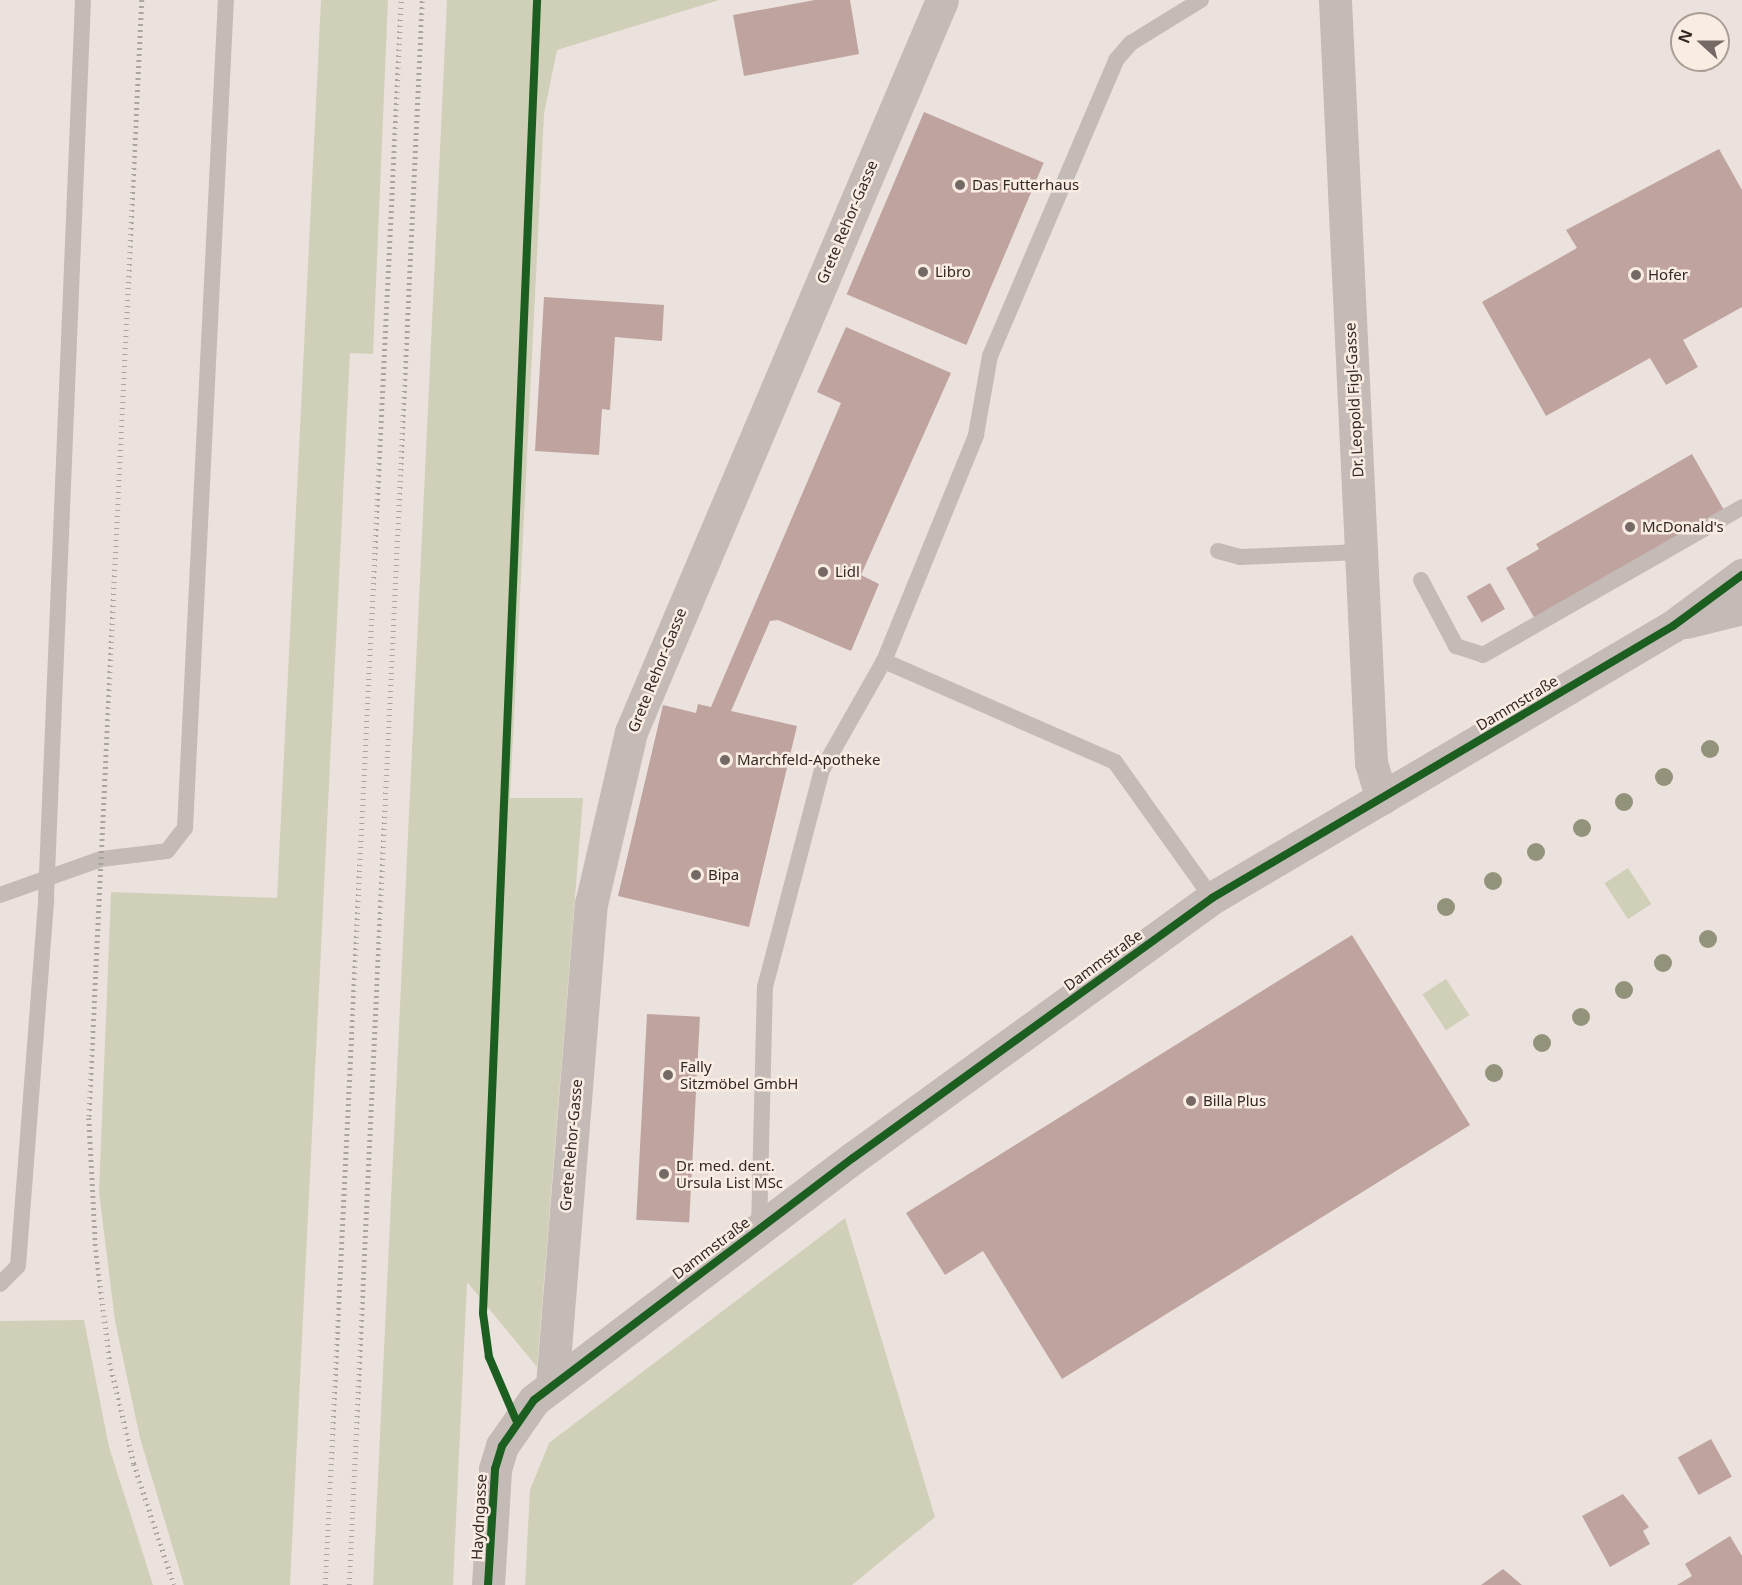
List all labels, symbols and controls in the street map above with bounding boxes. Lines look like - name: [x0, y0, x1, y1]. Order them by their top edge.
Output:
- north arrow: [1670, 12, 1730, 72]
- text: N: [1672, 26, 1698, 46]
- street label: Grete Rehor-Gasse: [813, 158, 881, 286]
- place label: Das Futterhaus: [972, 176, 1079, 194]
- marker: Das Futterhaus: [953, 178, 967, 192]
- place label: Libro: [935, 263, 971, 281]
- marker: Libro: [916, 265, 930, 279]
- place label: Hofer: [1648, 266, 1688, 284]
- marker: Hofer: [1629, 268, 1643, 282]
- street label: Dr. Leopold Figl-Gasse: [1341, 322, 1367, 478]
- place label: McDonald's: [1642, 518, 1724, 536]
- marker: McDonald's: [1623, 520, 1637, 534]
- place label: Lidl: [835, 563, 860, 581]
- marker: Lidl: [816, 565, 830, 579]
- street label: Grete Rehor-Gasse: [624, 605, 690, 735]
- street label: Dammstraße: [1473, 672, 1561, 734]
- place label: Marchfeld-Apotheke: [737, 751, 880, 769]
- marker: Marchfeld-Apotheke: [718, 753, 732, 767]
- place label: Bipa: [708, 866, 739, 884]
- marker: Bipa: [689, 868, 703, 882]
- street label: Dammstraße: [1060, 926, 1146, 994]
- place label: Fally Sitzmöbel GmbH: [680, 1057, 798, 1092]
- marker: Fally Sitzmöbel GmbH: [661, 1068, 675, 1082]
- street label: Grete Rehor-Gasse: [556, 1078, 586, 1212]
- place label: Billa Plus: [1203, 1092, 1266, 1110]
- marker: Billa Plus: [1184, 1094, 1198, 1108]
- place label: Dr. med. dent. Ursula List MSc: [676, 1156, 783, 1191]
- marker: Dr. med. dent. Ursula List MSc: [657, 1167, 671, 1181]
- street label: Dammstraße: [669, 1213, 753, 1283]
- street label: Haydngasse: [468, 1474, 490, 1560]

